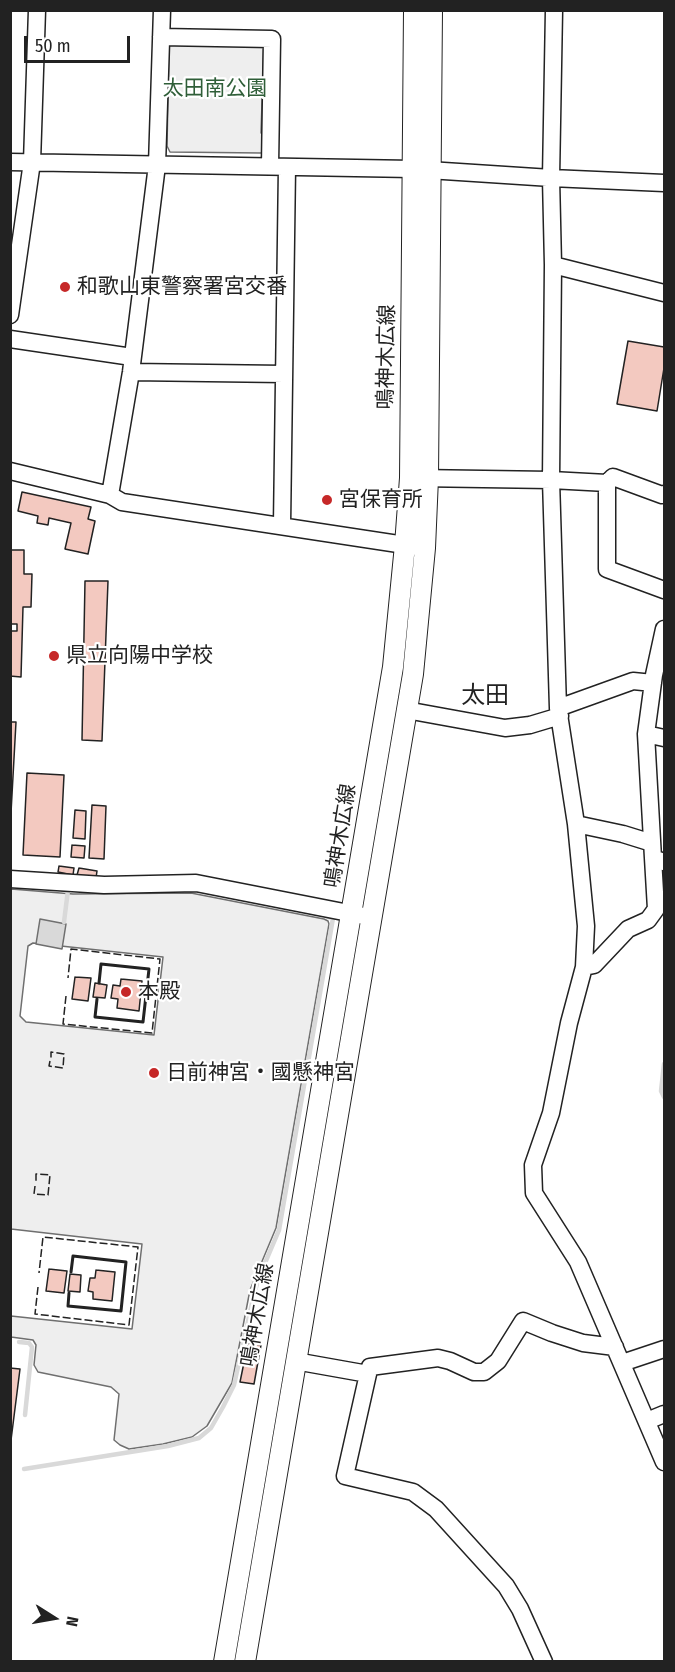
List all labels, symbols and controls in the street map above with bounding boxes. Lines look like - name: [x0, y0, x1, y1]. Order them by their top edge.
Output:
- scale bar: [27, 24, 134, 62]
- text: 50 m: [35, 35, 71, 57]
- park label: 太田南公園: [163, 76, 267, 102]
- place label: 和歌山東警察署宮交番: [77, 274, 287, 300]
- marker: 和歌山東警察署宮交番: [58, 280, 72, 294]
- street label: 鳴神木広線: [373, 304, 401, 410]
- place label: 宮保育所: [339, 487, 423, 513]
- marker: 宮保育所: [320, 493, 334, 507]
- place label: 県立向陽中学校: [66, 643, 213, 669]
- marker: 県立向陽中学校: [47, 649, 61, 663]
- district label: 太田: [461, 682, 509, 710]
- street label: 鳴神木広線: [320, 782, 362, 890]
- place label: 本殿: [138, 979, 180, 1005]
- marker: 本殿: [119, 985, 133, 999]
- place label: 日前神宮・國懸神宮: [166, 1060, 355, 1086]
- marker: 日前神宮・國懸神宮: [147, 1066, 161, 1080]
- street label: 鳴神木広線: [236, 1261, 280, 1369]
- north arrow: [24, 1588, 84, 1648]
- text: N: [62, 1615, 82, 1628]

